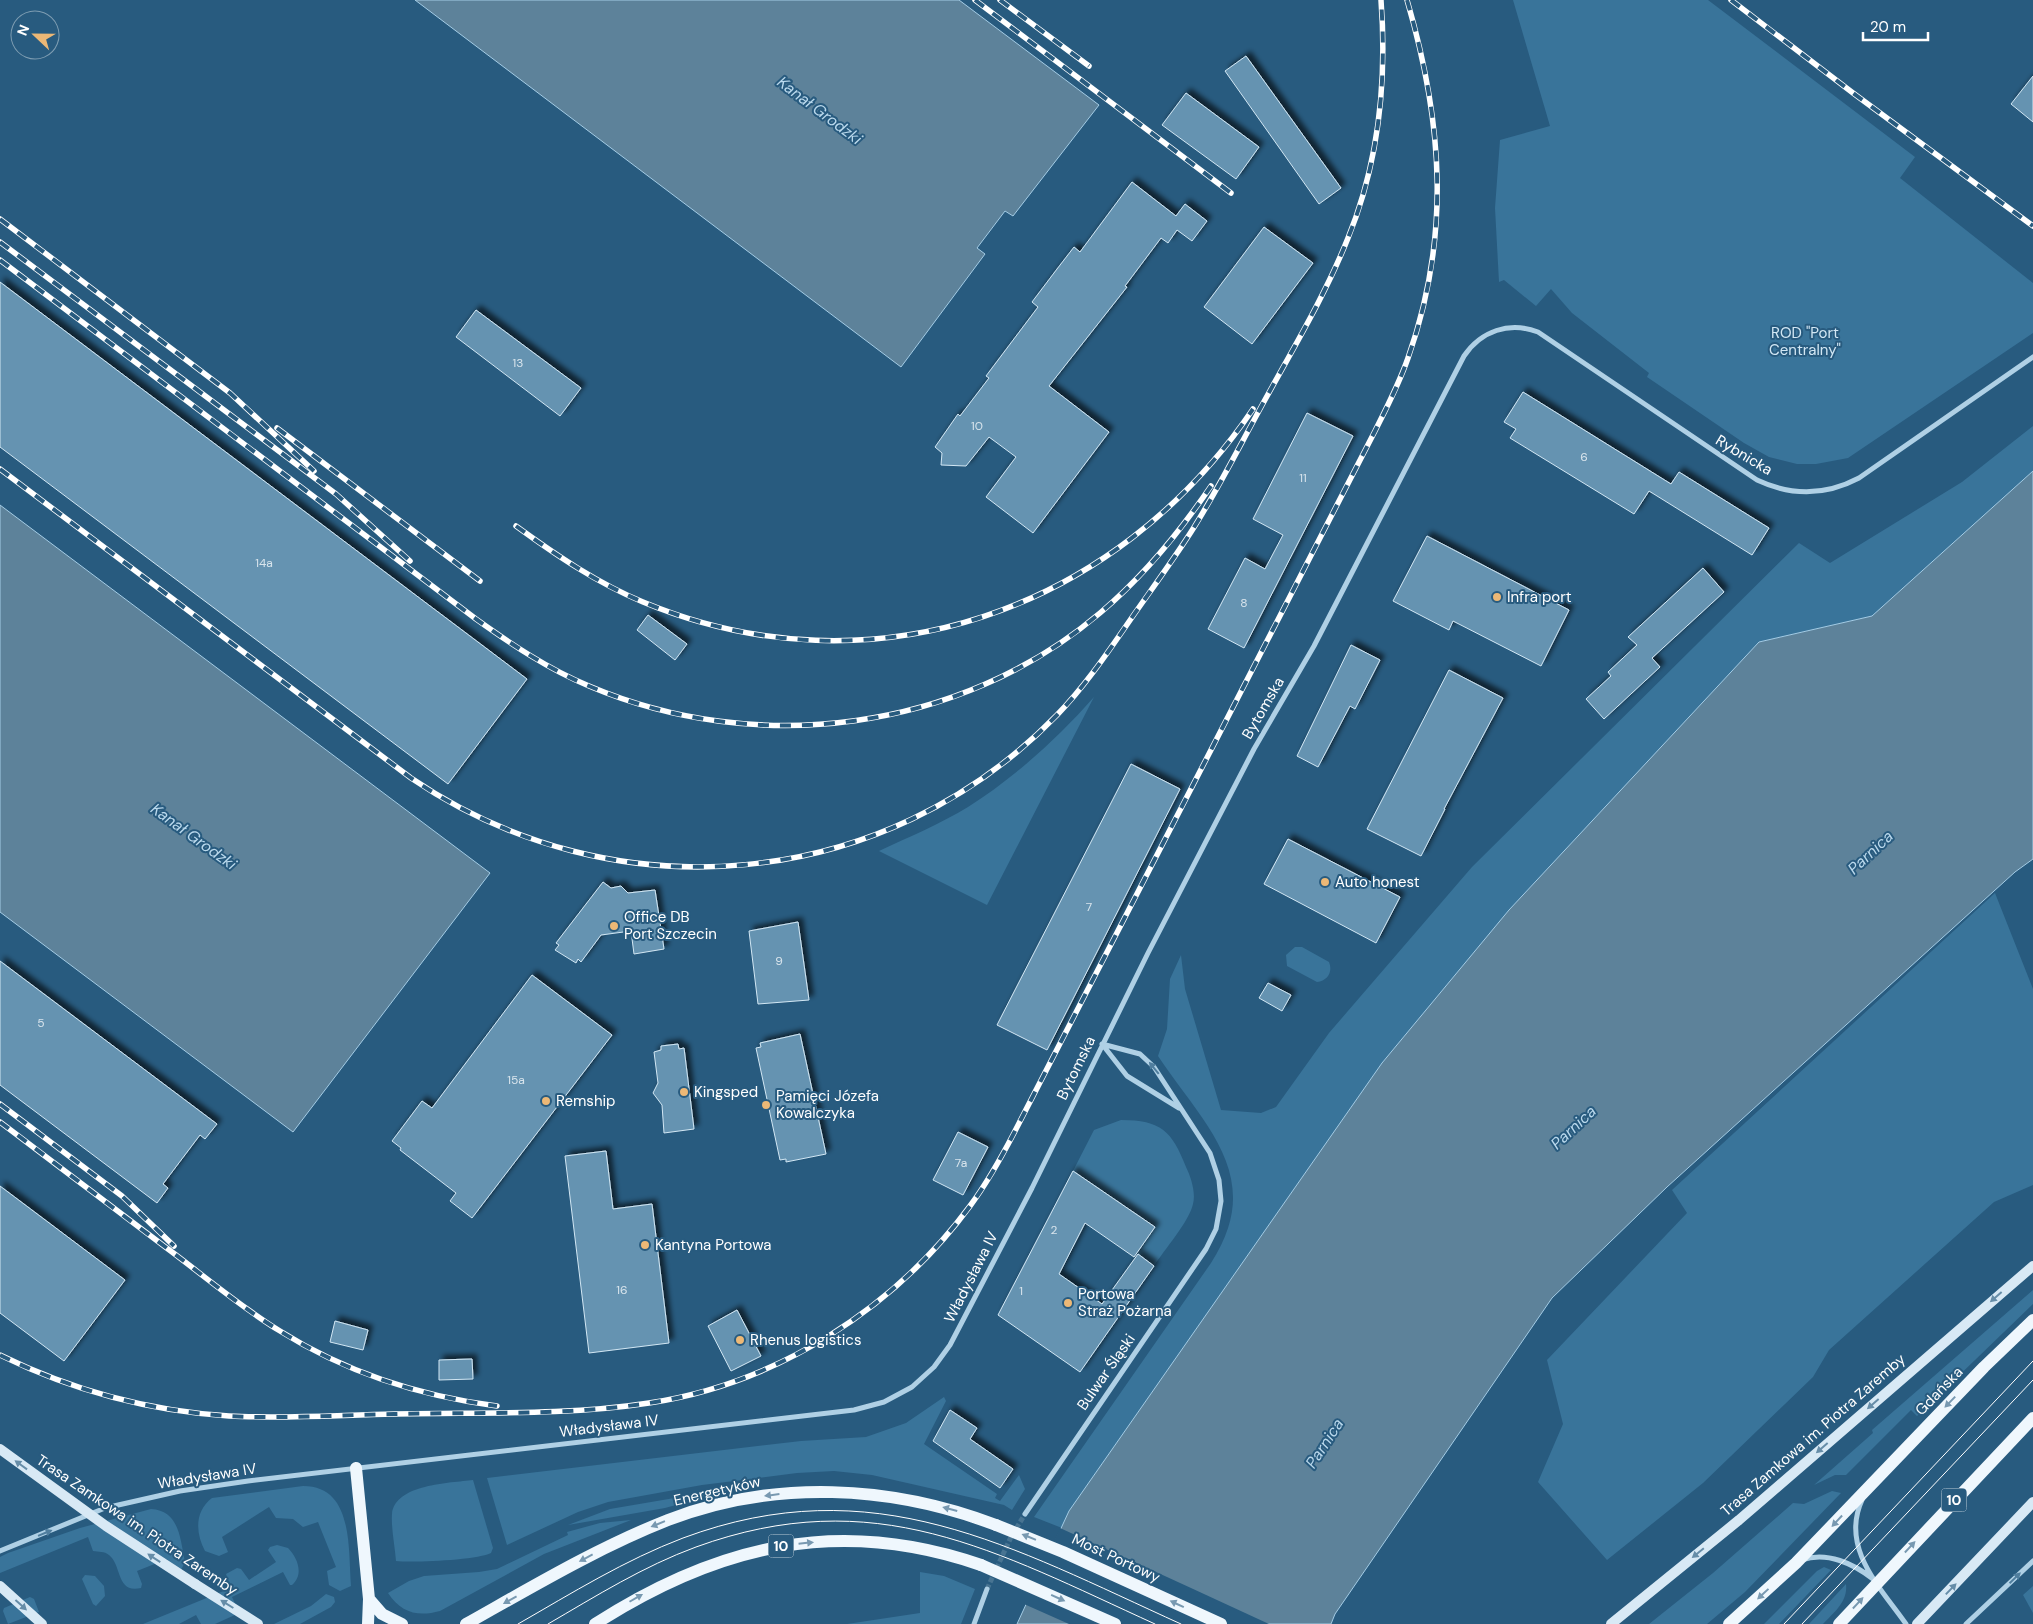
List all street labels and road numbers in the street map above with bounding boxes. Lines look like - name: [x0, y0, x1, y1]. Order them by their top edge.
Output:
- street label: Rybnicka: [1712, 430, 1776, 480]
- street label: Bytomska: [1237, 673, 1289, 743]
- street label: Bytomska: [1052, 1033, 1100, 1103]
- street label: Władysława IV: [939, 1228, 1003, 1326]
- street label: Bulwar Śląski: [1072, 1330, 1140, 1414]
- street label: Trasa Zamkowa im. Piotra Zaremby: [1716, 1349, 1910, 1521]
- street label: Gdańska: [1911, 1362, 1967, 1420]
- street label: Władysława IV: [558, 1410, 660, 1442]
- street label: Trasa Zamkowa im. Piotra Zaremby: [33, 1450, 242, 1600]
- street label: Władysława IV: [156, 1458, 258, 1494]
- street label: Energetyków: [672, 1471, 763, 1511]
- road number: 10: [1942, 1488, 1966, 1512]
- street label: Most Portowy: [1069, 1529, 1164, 1587]
- road number: 10: [768, 1534, 794, 1558]

